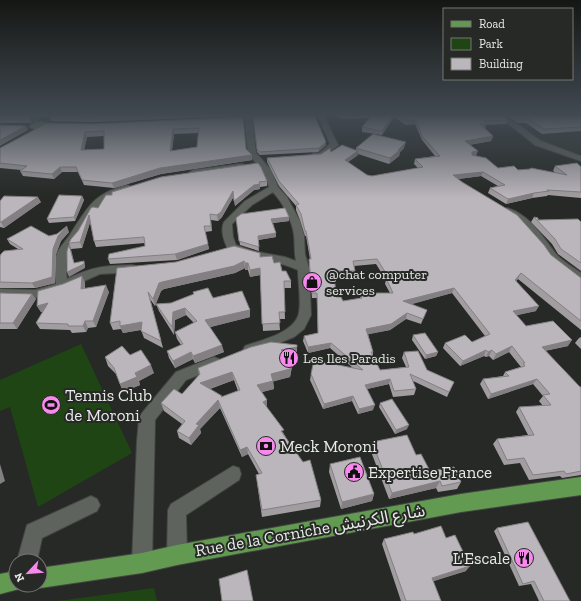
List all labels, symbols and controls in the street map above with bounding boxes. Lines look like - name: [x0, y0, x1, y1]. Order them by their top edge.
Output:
- legend: [443, 8, 573, 80]
- text: Road: [479, 17, 505, 31]
- text: Park: [479, 37, 504, 51]
- text: Building: [479, 57, 523, 71]
- place label: @chat computer services: [326, 266, 427, 299]
- shop icon: @chat computer services: [301, 271, 323, 293]
- restaurant icon: Les Iles Paradis: [278, 347, 300, 369]
- place label: Les Iles Paradis: [303, 350, 396, 367]
- place label: Tennis Club de Moroni: [65, 385, 152, 425]
- sports icon: Tennis Club de Moroni: [40, 394, 62, 416]
- bank icon: Meck Moroni: [255, 435, 277, 457]
- place label: Meck Moroni: [280, 436, 377, 456]
- public building icon: Expertise France: [343, 461, 365, 483]
- place label: Expertise France: [368, 462, 492, 482]
- street label: Rue de la Corniche شارع الكرنيش: [194, 500, 427, 563]
- restaurant icon: L'Escale: [513, 547, 535, 569]
- place label: L'Escale: [453, 548, 510, 568]
- north arrow: [8, 553, 48, 593]
- text: N: [12, 570, 27, 584]

